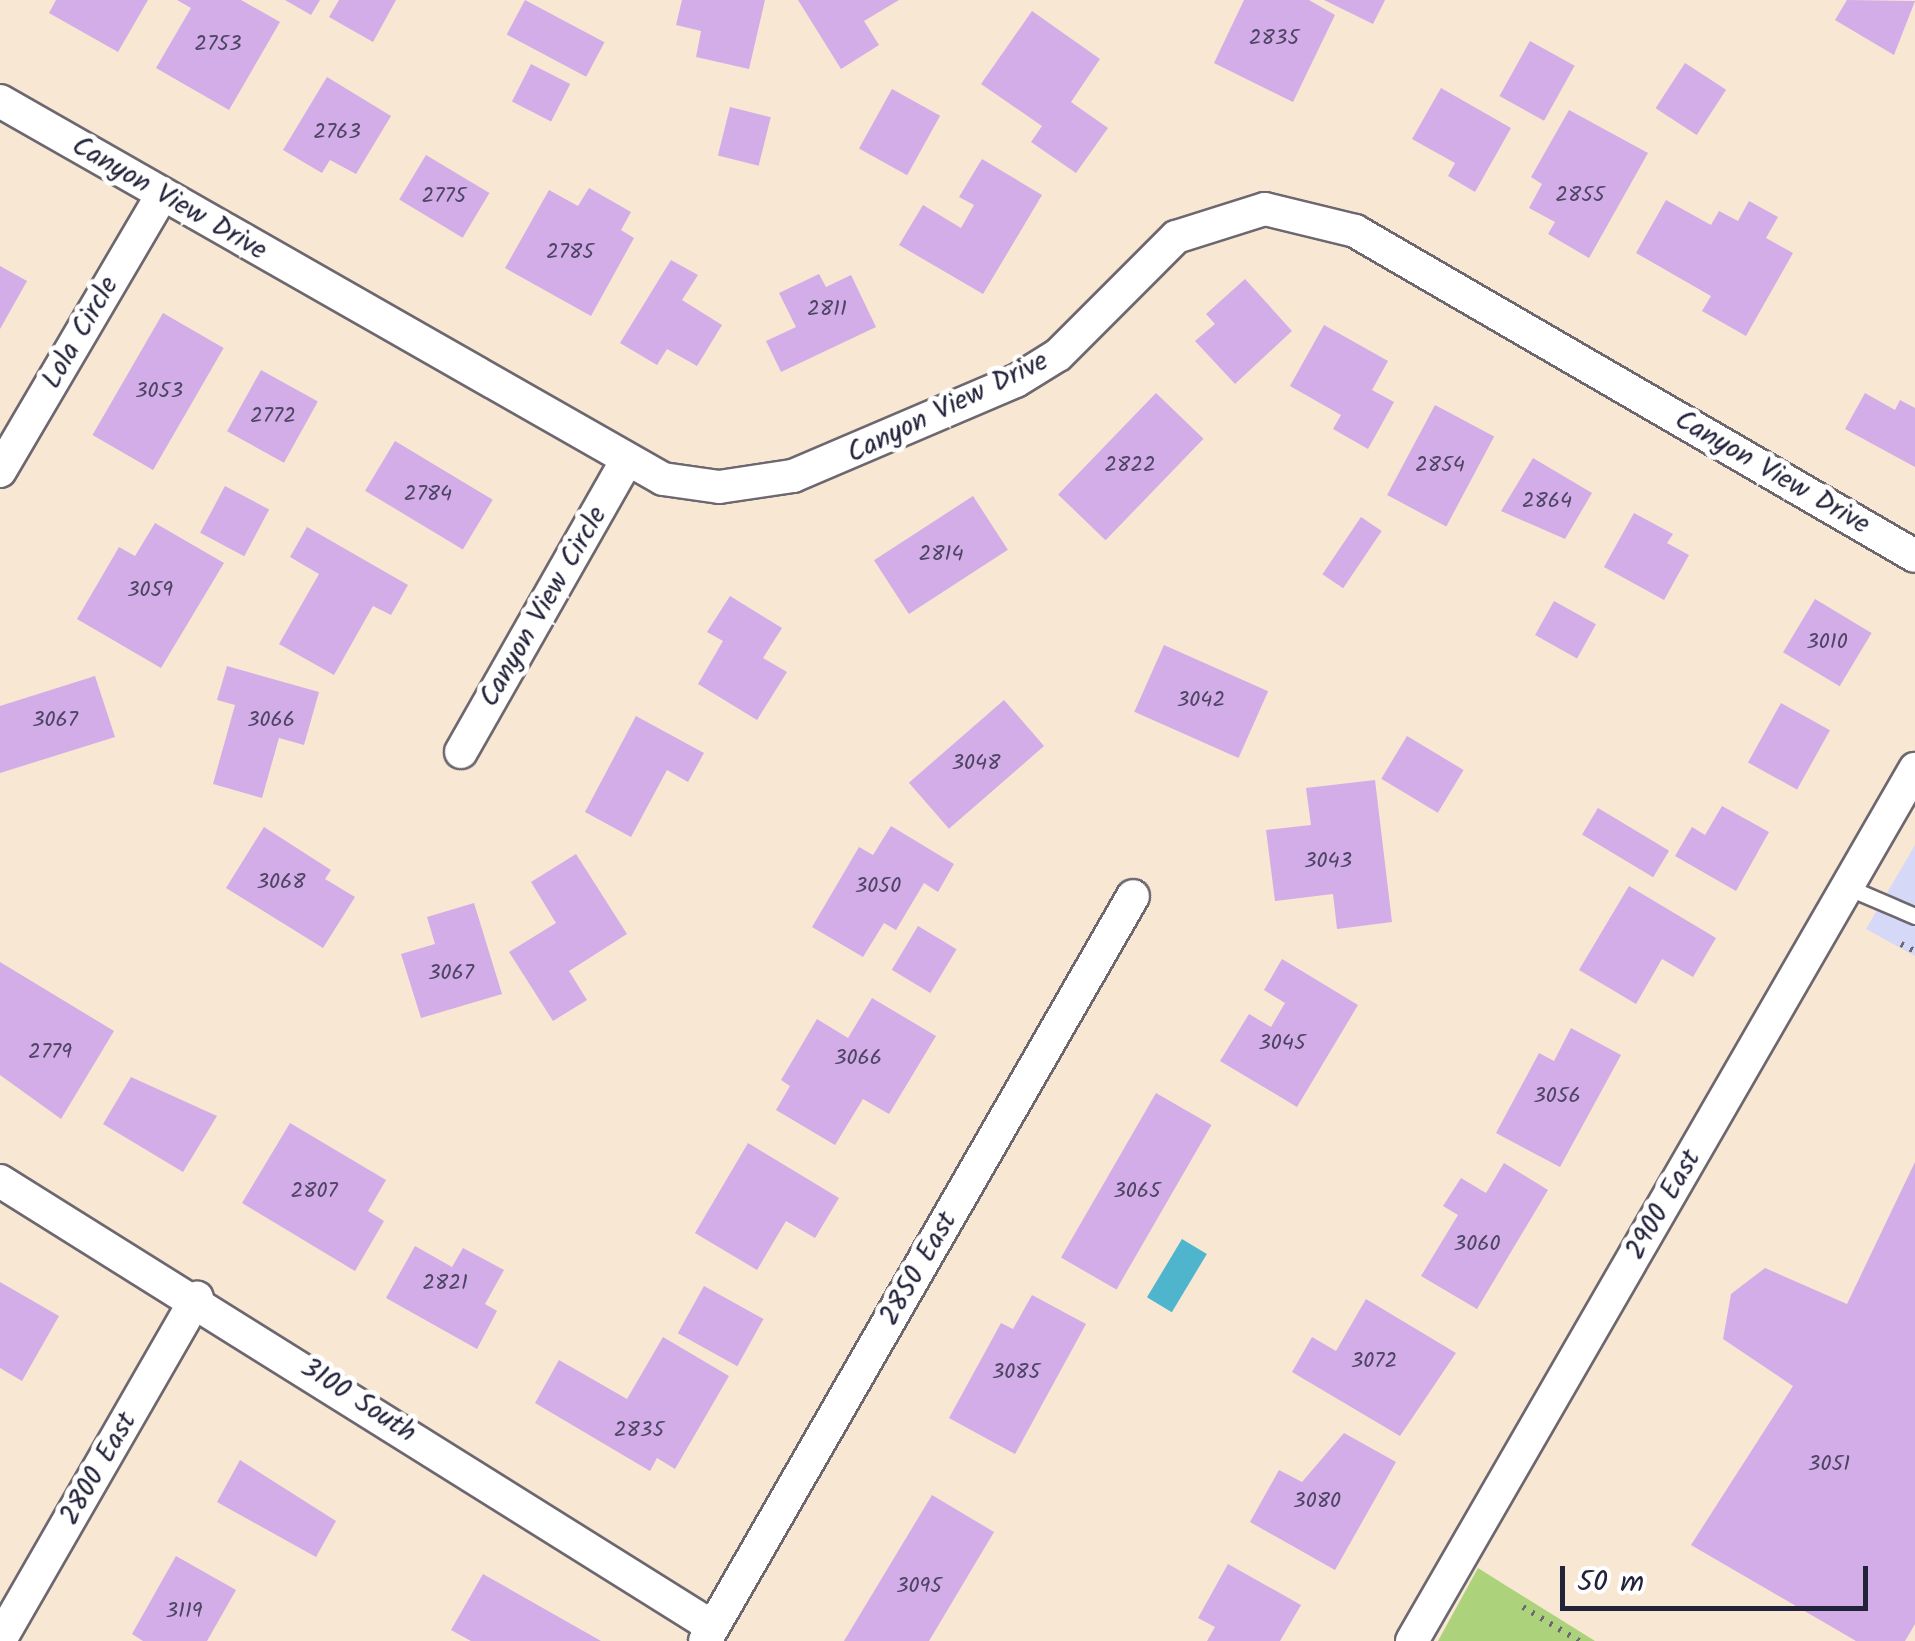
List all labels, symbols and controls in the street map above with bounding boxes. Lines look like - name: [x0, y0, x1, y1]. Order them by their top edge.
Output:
- house number: 2835: [1249, 26, 1299, 52]
- house number: 2753: [194, 32, 242, 58]
- house number: 2763: [313, 120, 361, 146]
- street label: Canyon View Drive: [66, 130, 272, 268]
- house number: 2855: [1555, 183, 1605, 209]
- house number: 2775: [422, 184, 466, 210]
- house number: 2785: [546, 240, 594, 266]
- street label: Lola Circle: [35, 271, 127, 395]
- house number: 2811: [807, 297, 847, 323]
- street label: Canyon View Drive: [842, 345, 1054, 471]
- house number: 3053: [135, 379, 183, 405]
- house number: 2772: [250, 404, 296, 430]
- street label: Canyon View Drive: [1669, 404, 1875, 542]
- house number: 2822: [1104, 453, 1156, 479]
- house number: 2854: [1415, 453, 1465, 479]
- house number: 2784: [404, 482, 452, 508]
- house number: 2864: [1522, 489, 1572, 515]
- street label: Canyon View Circle: [473, 501, 615, 713]
- house number: 2814: [918, 542, 964, 568]
- house number: 3059: [127, 578, 173, 604]
- house number: 3010: [1806, 630, 1848, 656]
- house number: 3042: [1177, 688, 1225, 714]
- house number: 3067: [32, 708, 78, 734]
- house number: 3066: [247, 708, 295, 734]
- house number: 3048: [952, 751, 1000, 777]
- house number: 3043: [1304, 849, 1352, 875]
- house number: 3068: [256, 870, 306, 896]
- house number: 3050: [855, 874, 901, 900]
- house number: 3067: [428, 961, 474, 987]
- house number: 3045: [1258, 1031, 1306, 1057]
- house number: 2779: [28, 1040, 72, 1066]
- house number: 3066: [834, 1046, 882, 1072]
- house number: 3056: [1533, 1084, 1581, 1110]
- street label: 2900 East: [1619, 1144, 1709, 1266]
- house number: 2807: [290, 1179, 338, 1205]
- house number: 3065: [1113, 1179, 1161, 1205]
- street label: 2850 East: [873, 1206, 965, 1332]
- house number: 3060: [1454, 1232, 1500, 1258]
- house number: 2821: [422, 1271, 468, 1297]
- house number: 3072: [1351, 1349, 1397, 1375]
- street label: 3100 South: [294, 1351, 422, 1451]
- house number: 3085: [992, 1360, 1040, 1386]
- street label: 2800 East: [53, 1407, 145, 1531]
- house number: 2835: [614, 1418, 664, 1444]
- house number: 3051: [1808, 1452, 1850, 1478]
- house number: 3080: [1293, 1489, 1341, 1515]
- scale bar: [1565, 1546, 1872, 1608]
- text: 50 m: [1577, 1559, 1644, 1607]
- house number: 3095: [896, 1574, 942, 1600]
- house number: 3119: [165, 1599, 203, 1625]

